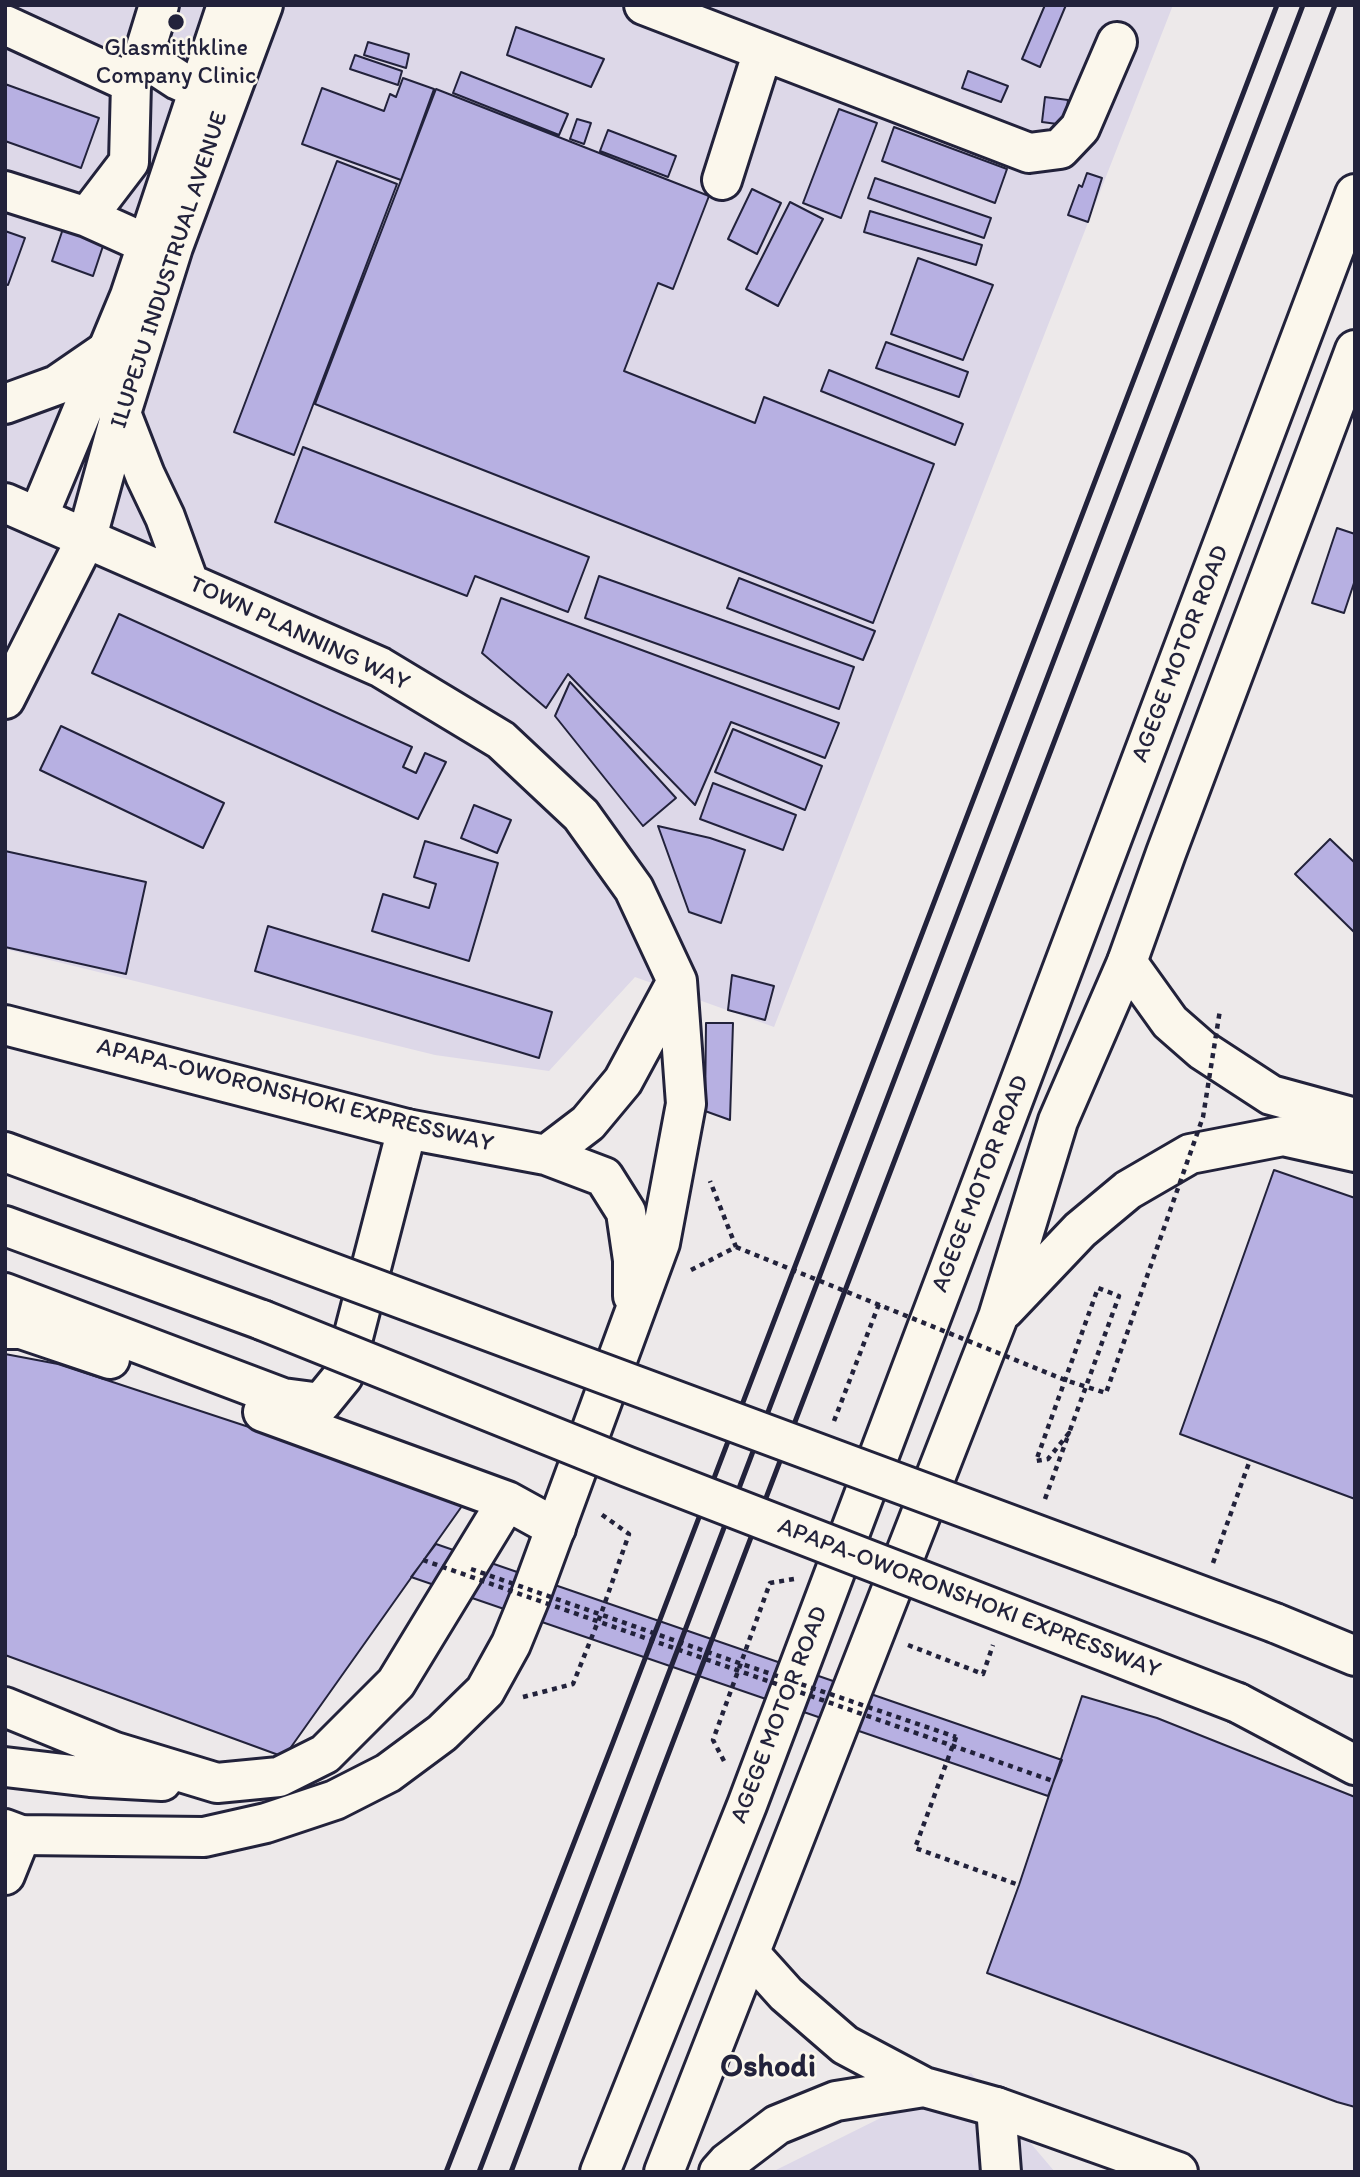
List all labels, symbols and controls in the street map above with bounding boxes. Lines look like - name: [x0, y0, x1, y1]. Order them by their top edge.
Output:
- marker: Glasmithkline Company Clinic: [166, 12, 186, 32]
- place label: Glasmithkline Company Clinic: [96, 35, 256, 91]
- street label: ILUPEJU INDUSTRUAL AVENUE: [105, 108, 235, 432]
- street label: AGEGE MOTOR ROAD: [1126, 541, 1236, 767]
- street label: TOWN PLANNING WAY: [184, 570, 414, 698]
- street label: APAPA-OWORONSHOKI EXPRESSWAY: [94, 1033, 496, 1159]
- street label: AGEGE MOTOR ROAD: [926, 1071, 1036, 1297]
- street label: APAPA-OWORONSHOKI EXPRESSWAY: [774, 1513, 1164, 1685]
- street label: AGEGE MOTOR ROAD: [725, 1602, 835, 1828]
- district label: Oshodi: [720, 2049, 816, 2087]

